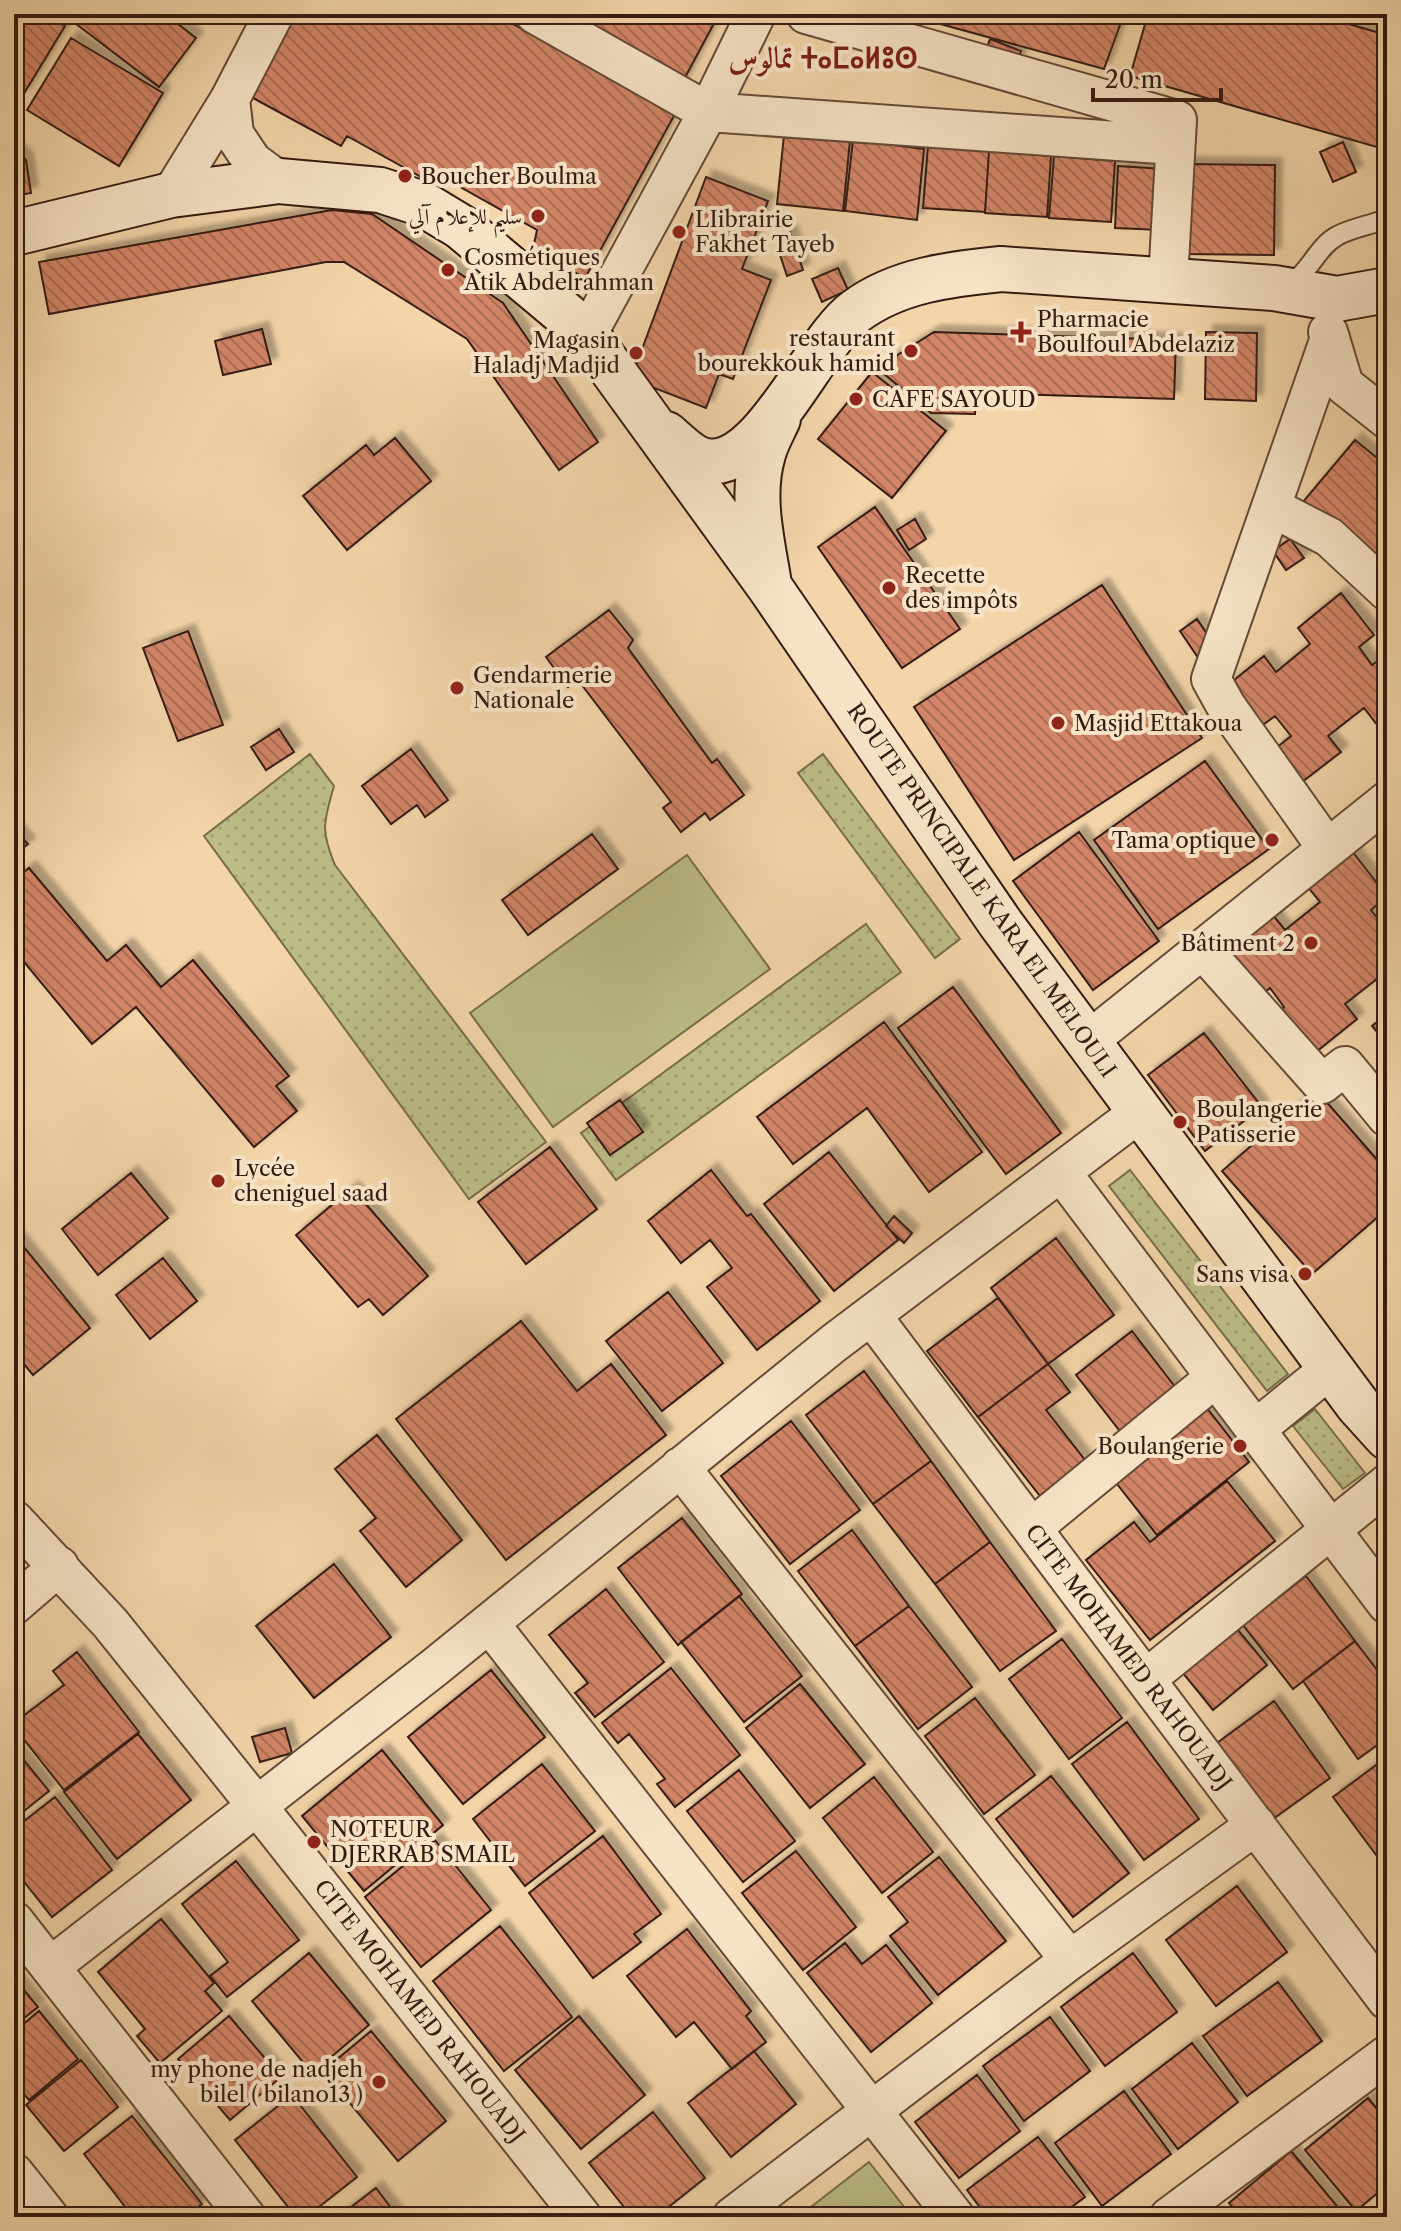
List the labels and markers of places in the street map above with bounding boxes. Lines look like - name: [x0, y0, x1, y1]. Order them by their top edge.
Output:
- place label: Boucher Boulma: [421, 163, 597, 190]
- marker: Boucher Boulma: [396, 167, 414, 185]
- place label: سليم للإعلام آلي: [409, 203, 522, 238]
- place label: LIibrairie Fakhet Tayeb: [695, 206, 835, 258]
- marker: سليم للإعلام آلي: [529, 207, 547, 225]
- marker: LIibrairie Fakhet Tayeb: [670, 223, 688, 241]
- place label: Cosmétiques Atik Abdelrahman: [463, 244, 654, 296]
- marker: Cosmétiques Atik Abdelrahman: [439, 261, 457, 279]
- place label: Pharmacie Boulfoul Abdelaziz: [1037, 306, 1235, 358]
- marker: Pharmacie Boulfoul Abdelaziz: [1012, 323, 1030, 341]
- place label: restaurant bourekkouk hamid: [698, 325, 895, 377]
- place label: Magasin Haladj Madjid: [473, 327, 620, 379]
- marker: restaurant bourekkouk hamid: [902, 342, 920, 360]
- marker: Magasin Haladj Madjid: [627, 344, 645, 362]
- place label: CAFE SAYOUD: [872, 386, 1036, 413]
- marker: CAFE SAYOUD: [847, 390, 865, 408]
- place label: Recette des impôts: [905, 562, 1018, 614]
- marker: Recette des impôts: [880, 579, 898, 597]
- place label: Gendarmerie Nationale: [473, 662, 612, 714]
- marker: Gendarmerie Nationale: [448, 679, 466, 697]
- place label: Masjid Ettakoua: [1074, 710, 1243, 737]
- marker: Masjid Ettakoua: [1049, 714, 1067, 732]
- place label: Tama optique: [1112, 827, 1256, 854]
- marker: Tama optique: [1263, 831, 1281, 849]
- place label: Bâtiment 2: [1181, 930, 1295, 957]
- marker: Bâtiment 2: [1302, 934, 1320, 952]
- place label: Boulangerie Patisserie: [1196, 1096, 1322, 1148]
- marker: Boulangerie Patisserie: [1171, 1113, 1189, 1131]
- place label: Lycée cheniguel saad: [234, 1155, 388, 1207]
- marker: Lycée cheniguel saad: [209, 1172, 227, 1190]
- place label: Sans visa: [1196, 1261, 1289, 1288]
- marker: Sans visa: [1296, 1265, 1314, 1283]
- place label: Boulangerie: [1098, 1433, 1224, 1460]
- marker: Boulangerie: [1231, 1437, 1249, 1455]
- place label: NOTEUR DJERRAB SMAIL: [330, 1816, 515, 1868]
- marker: NOTEUR DJERRAB SMAIL: [305, 1833, 323, 1851]
- place label: my phone de nadjeh bilel ( bilano13 ): [150, 2056, 363, 2108]
- marker: my phone de nadjeh bilel ( bilano13 ): [370, 2073, 388, 2091]

